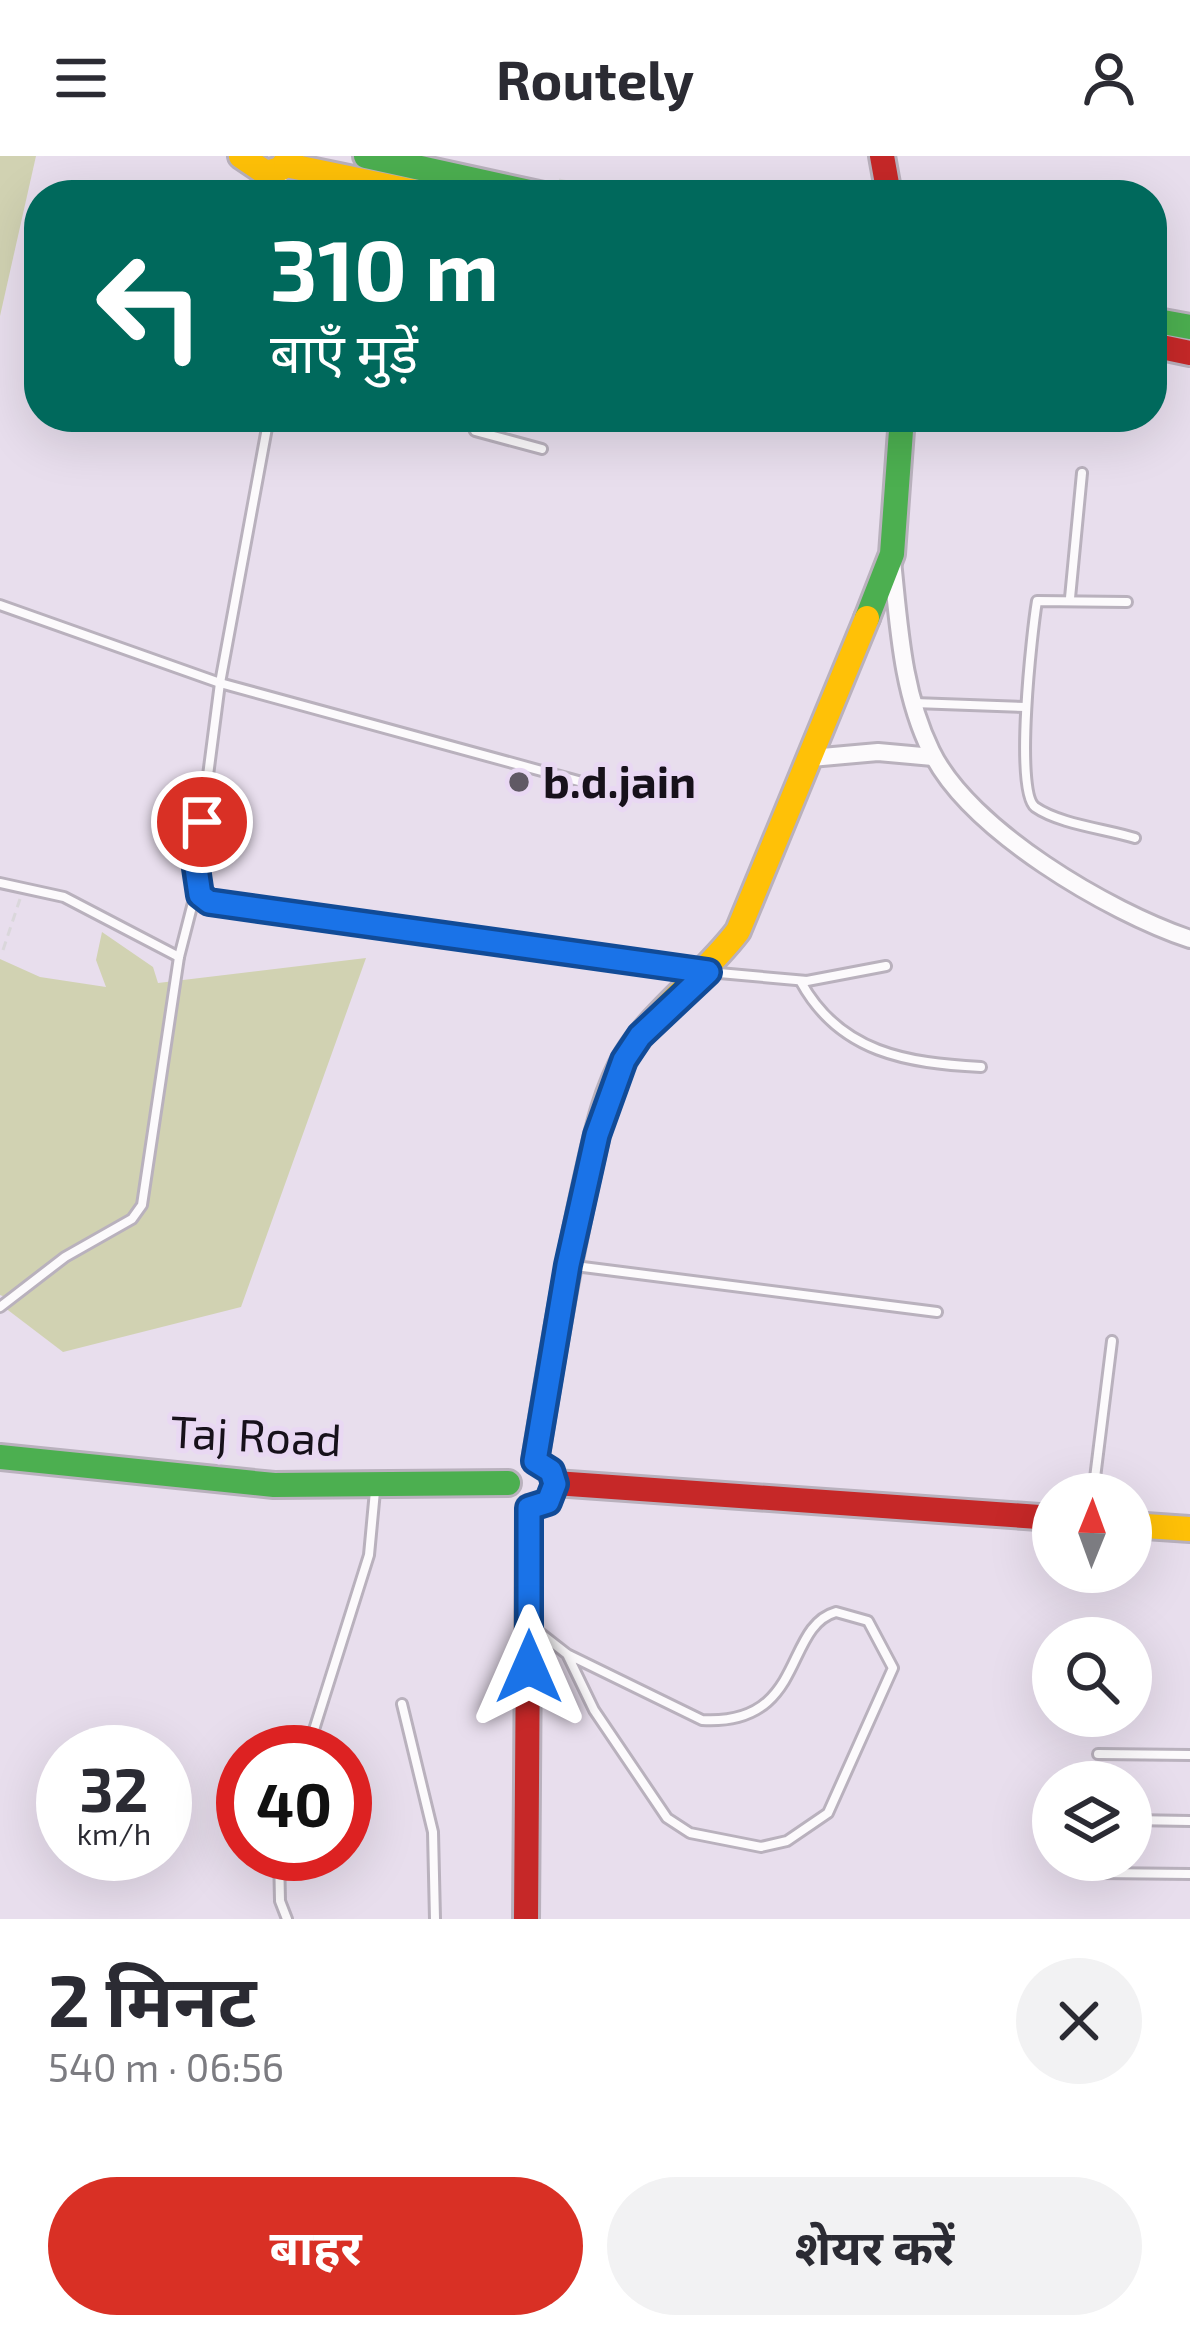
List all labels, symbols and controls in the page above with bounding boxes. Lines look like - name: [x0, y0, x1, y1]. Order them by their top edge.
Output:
- icon: menu: [48, 45, 114, 111]
- icon: person: [1076, 45, 1142, 111]
- text: Routely: [496, 46, 694, 111]
- text: 310 m: [270, 217, 499, 318]
- icon: left: [72, 228, 228, 384]
- text: बाएँ मुड़ें: [270, 319, 418, 384]
- place label: b.d.jain: [543, 753, 696, 808]
- marker: b.d.jain: [506, 769, 532, 795]
- pin: [151, 771, 253, 873]
- icon: arrive: [169, 789, 235, 855]
- street label: Taj Road: [169, 1403, 343, 1466]
- north arrow: [1032, 1473, 1152, 1593]
- map controls: [1032, 1473, 1152, 1881]
- position arrow: [466, 1604, 592, 1730]
- button: search: [1032, 1617, 1152, 1737]
- speed limit sign: 40: [216, 1725, 372, 1881]
- text: 32: [80, 1752, 148, 1824]
- button: layers: [1032, 1761, 1152, 1881]
- text: km/h: [77, 1815, 151, 1851]
- text: 2 मिनट: [48, 1955, 257, 2041]
- button: close: [1016, 1958, 1142, 2084]
- text: 540 m · 06:56: [48, 2043, 284, 2090]
- button: बाहर: [48, 2177, 583, 2315]
- button: शेयर करें: [607, 2177, 1142, 2315]

